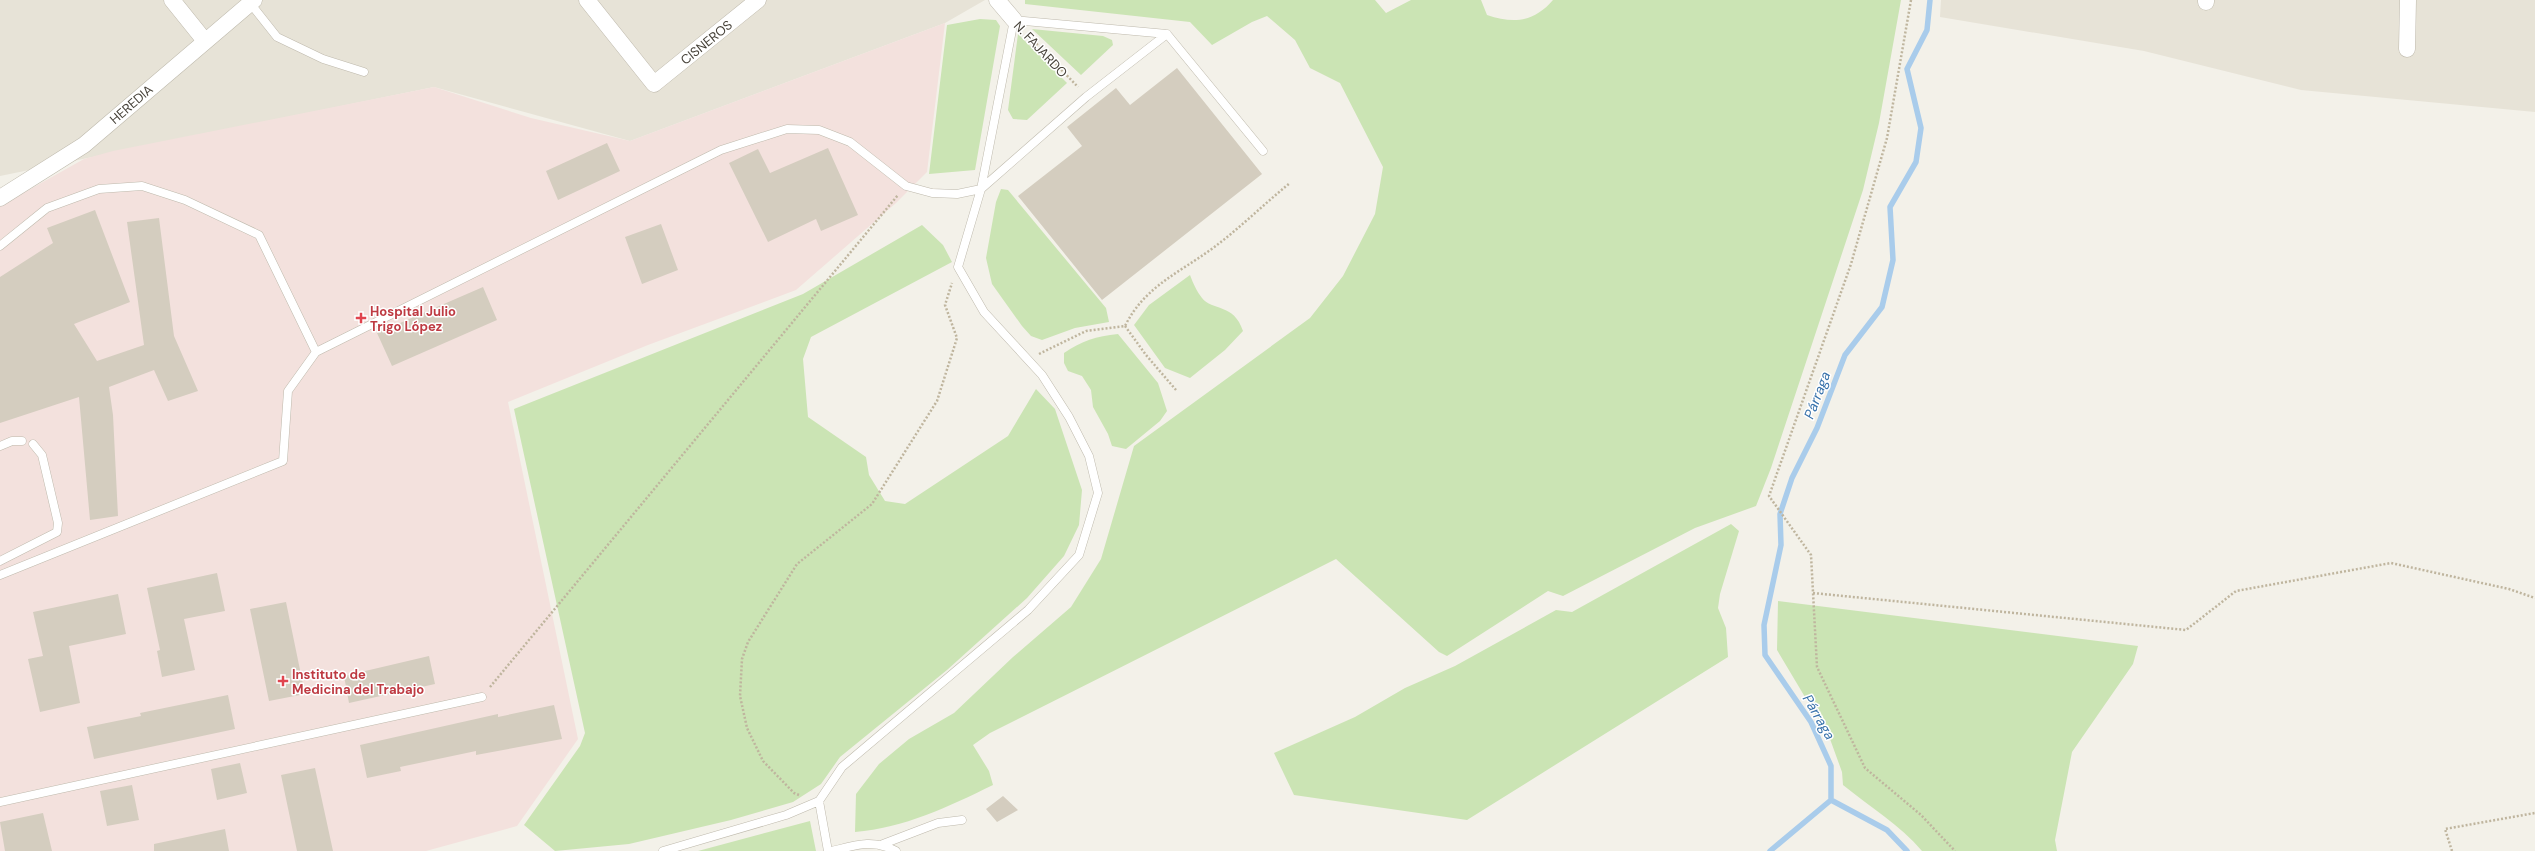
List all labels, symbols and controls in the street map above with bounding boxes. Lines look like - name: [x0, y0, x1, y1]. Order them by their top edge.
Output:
- street label: CISNEROS: [677, 16, 736, 68]
- street label: N. FAJARDO: [1010, 18, 1071, 81]
- street label: HEREDIA: [106, 81, 157, 128]
- place label: Hospital Julio Trigo López: [370, 303, 456, 335]
- marker: Hospital Julio Trigo López: [355, 312, 367, 324]
- water label: Párraga: [1800, 368, 1834, 421]
- place label: Instituto de Medicina del Trabajo: [292, 666, 424, 698]
- marker: Instituto de Medicina del Trabajo: [277, 675, 289, 687]
- water label: Párraga: [1799, 691, 1839, 743]

